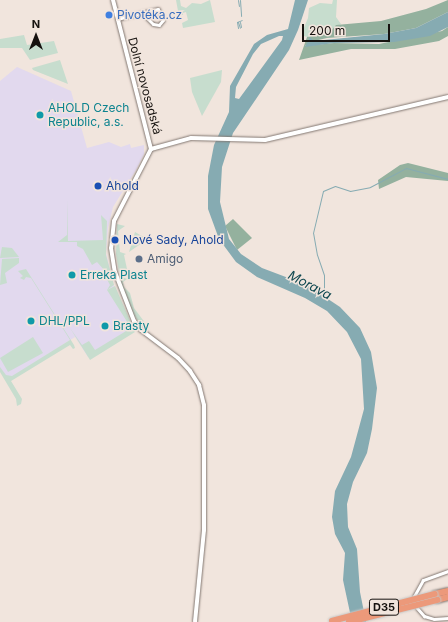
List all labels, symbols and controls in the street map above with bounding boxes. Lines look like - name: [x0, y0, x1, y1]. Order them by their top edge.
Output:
- place label: Pivotéka.cz: [117, 8, 182, 22]
- marker: Pivotéka.cz: [104, 10, 114, 20]
- north arrow: [16, 16, 56, 56]
- scale bar: [304, 16, 392, 42]
- text: N: [32, 17, 40, 31]
- text: 200 m: [309, 23, 345, 38]
- street label: Dolní novosadská: [125, 36, 165, 136]
- place label: AHOLD Czech Republic, a.s.: [48, 101, 129, 129]
- marker: AHOLD Czech Republic, a.s.: [35, 110, 45, 120]
- place label: Ahold: [106, 179, 139, 193]
- marker: Ahold: [93, 181, 103, 191]
- place label: Nové Sady, Ahold: [123, 233, 224, 247]
- marker: Nové Sady, Ahold: [110, 235, 120, 245]
- place label: Amigo: [147, 252, 183, 266]
- marker: Amigo: [134, 254, 144, 264]
- water label: Morava: [286, 267, 334, 303]
- place label: Erreka Plast: [80, 268, 148, 282]
- marker: Erreka Plast: [67, 270, 77, 280]
- place label: DHL/PPL: [39, 314, 90, 328]
- marker: DHL/PPL: [26, 316, 36, 326]
- place label: Brasty: [113, 319, 149, 333]
- marker: Brasty: [100, 321, 110, 331]
- road number: D35: [368, 598, 400, 616]

